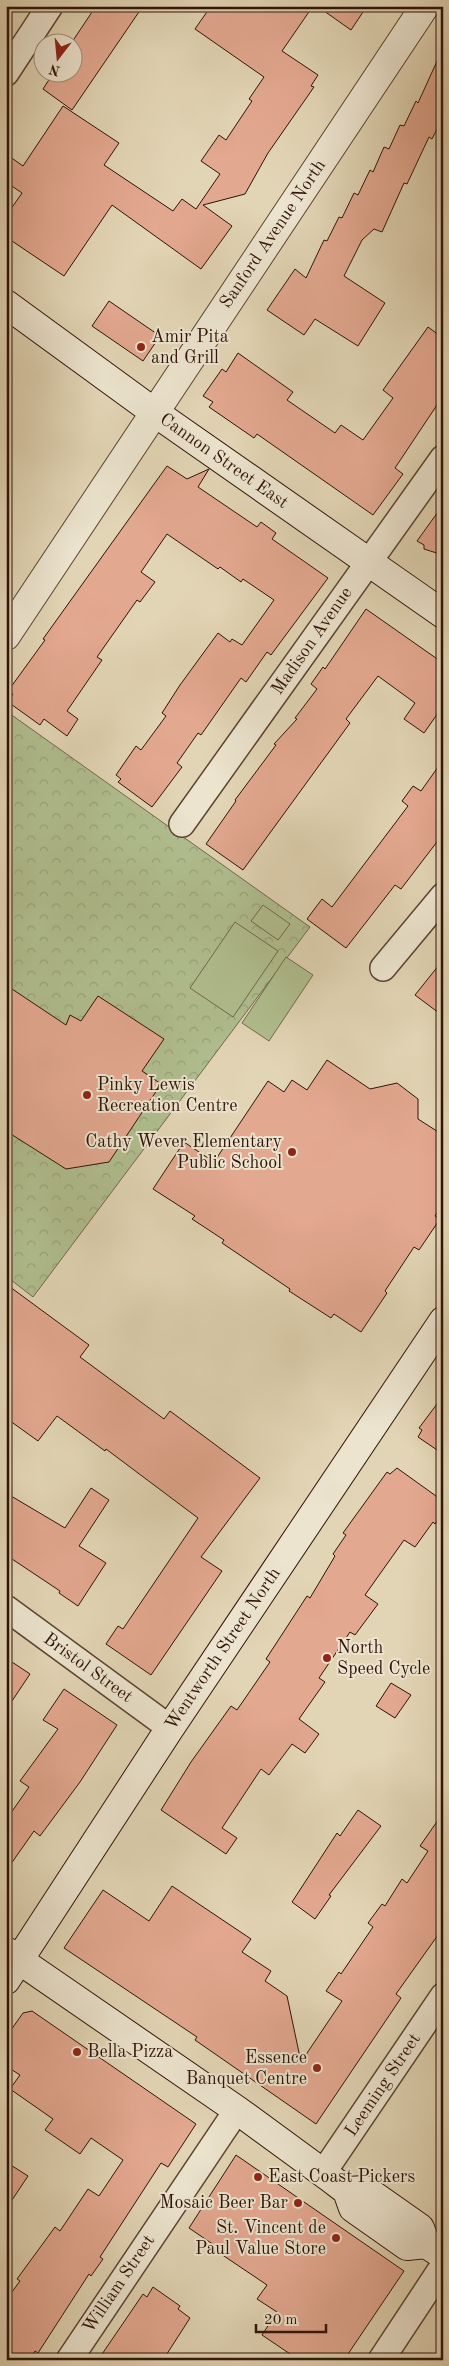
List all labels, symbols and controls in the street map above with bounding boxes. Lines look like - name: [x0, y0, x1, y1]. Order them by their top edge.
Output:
- north arrow: [32, 32, 82, 82]
- text: N: [47, 61, 62, 78]
- street label: Sanford Avenue North: [217, 156, 329, 312]
- place label: Amir Pita and Grill: [151, 328, 229, 367]
- marker: Amir Pita and Grill: [135, 341, 147, 353]
- street label: Cannon Street East: [156, 410, 292, 512]
- street label: Madison Avenue: [268, 584, 356, 698]
- place label: Pinky Lewis Recreation Centre: [97, 1076, 237, 1115]
- marker: Pinky Lewis Recreation Centre: [81, 1089, 93, 1101]
- place label: Cathy Wever Elementary Public School: [85, 1133, 282, 1172]
- marker: Cathy Wever Elementary Public School: [286, 1146, 298, 1158]
- street label: Wentworth Street North: [162, 1564, 284, 1733]
- street label: Bristol Street: [40, 1630, 136, 1706]
- place label: North Speed Cycle: [337, 1639, 430, 1678]
- marker: North Speed Cycle: [321, 1652, 333, 1664]
- street label: Leeming Street: [342, 2030, 424, 2140]
- place label: Bella Pizza: [87, 2043, 173, 2061]
- marker: Bella Pizza: [71, 2046, 83, 2058]
- place label: Essence Banquet Centre: [186, 2049, 307, 2088]
- marker: Essence Banquet Centre: [311, 2062, 323, 2074]
- place label: East Coast Pickers: [268, 2168, 415, 2186]
- marker: East Coast Pickers: [252, 2171, 264, 2183]
- place label: Mosaic Beer Bar: [159, 2194, 289, 2212]
- marker: Mosaic Beer Bar: [292, 2197, 304, 2209]
- place label: St. Vincent de Paul Value Store: [195, 2219, 326, 2258]
- street label: William Street: [80, 2232, 158, 2336]
- marker: St. Vincent de Paul Value Store: [330, 2232, 342, 2244]
- scale bar: [256, 2301, 326, 2333]
- text: 20 m: [264, 2313, 298, 2328]

